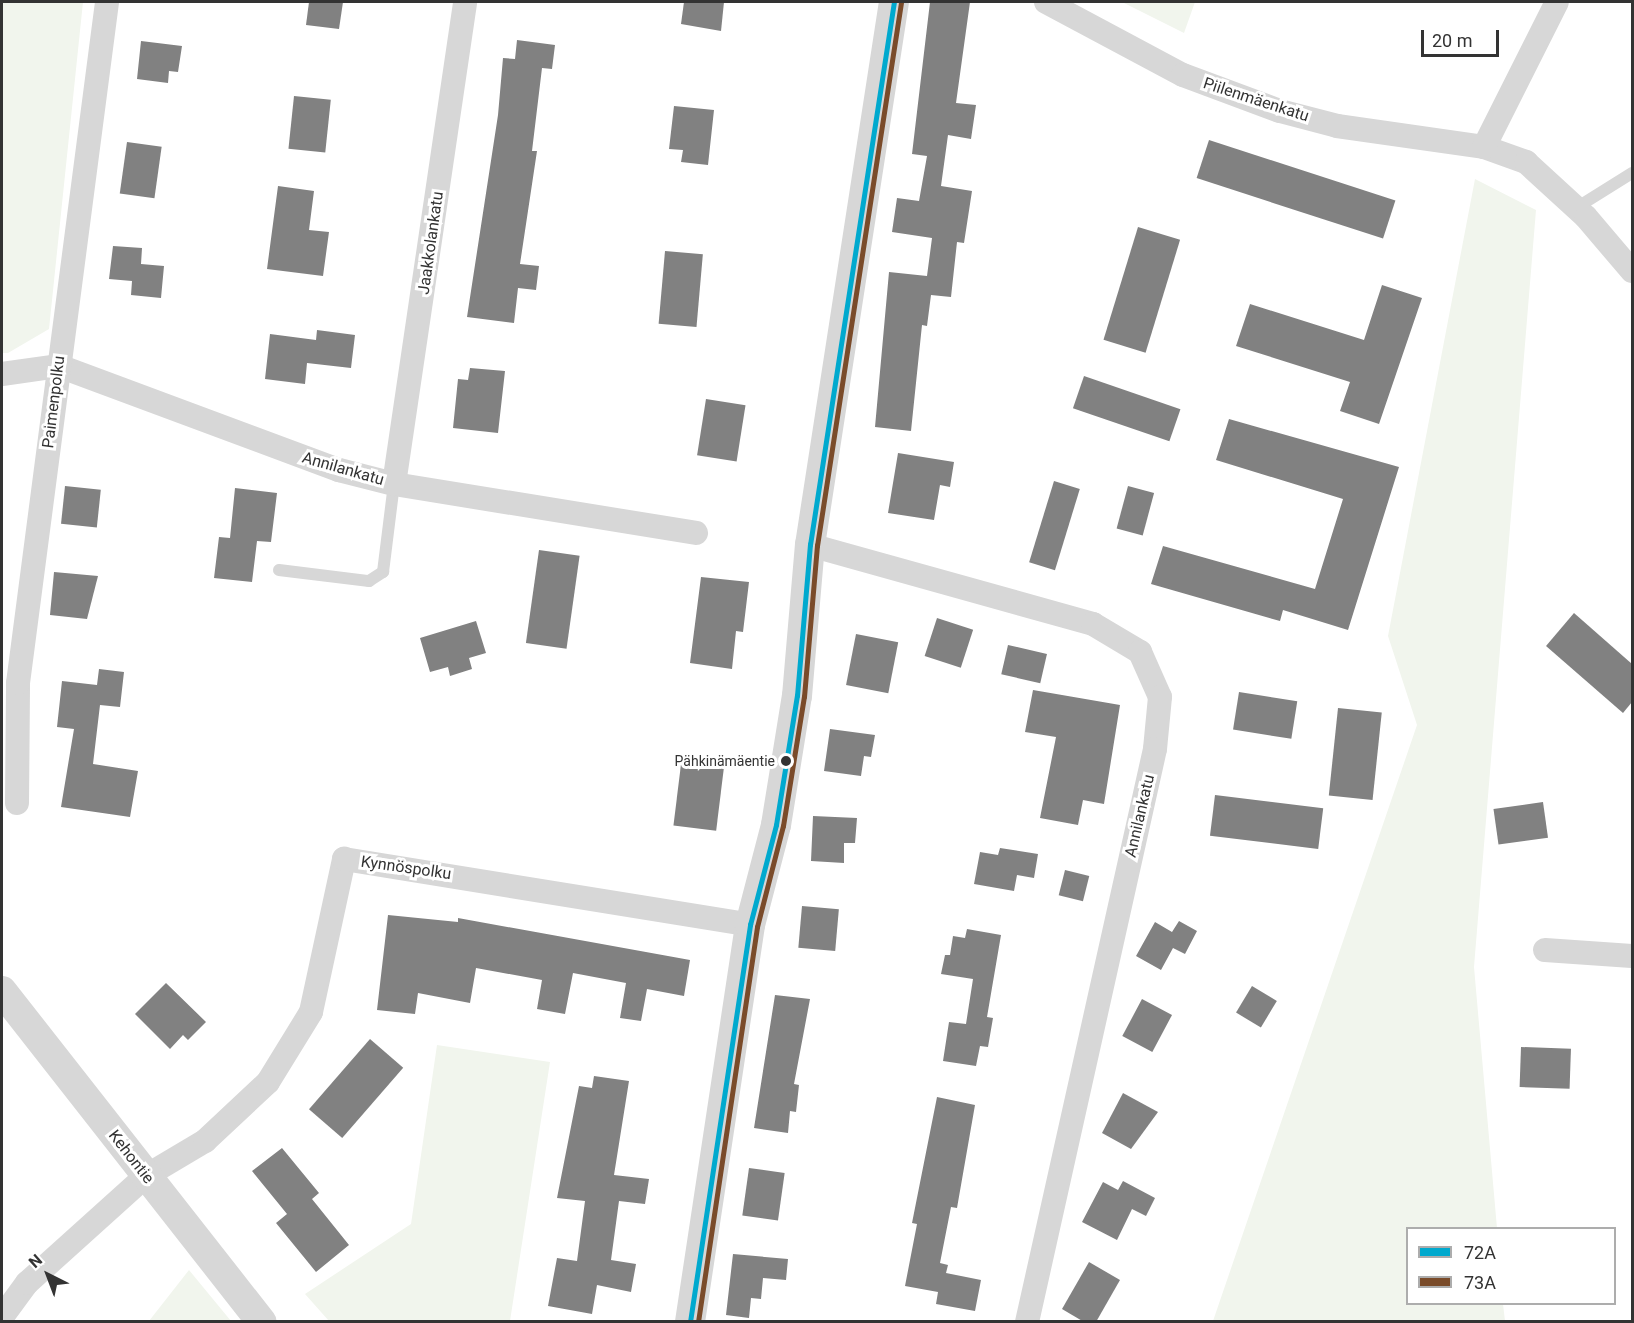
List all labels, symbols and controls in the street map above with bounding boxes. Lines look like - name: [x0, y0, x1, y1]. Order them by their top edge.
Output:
- scale bar: [1424, 18, 1502, 56]
- text: 20 m: [1432, 30, 1472, 51]
- street label: Piilenmäenkatu: [1201, 74, 1311, 126]
- street label: Jaakkolankatu: [414, 190, 448, 296]
- street label: Paimenpolku: [39, 355, 69, 449]
- street label: Annilankatu: [300, 448, 386, 490]
- place label: Pähkinämäentie: [675, 753, 775, 769]
- marker: Pähkinämäentie: [780, 755, 792, 767]
- street label: Annilankatu: [1121, 773, 1159, 859]
- street label: Kynnöspolku: [359, 852, 453, 884]
- street label: Kehontie: [104, 1126, 158, 1188]
- legend: [1406, 1227, 1616, 1305]
- text: 72A: [1464, 1242, 1496, 1263]
- north arrow: [18, 1245, 78, 1305]
- text: N: [25, 1250, 46, 1272]
- text: 73A: [1464, 1272, 1496, 1293]

